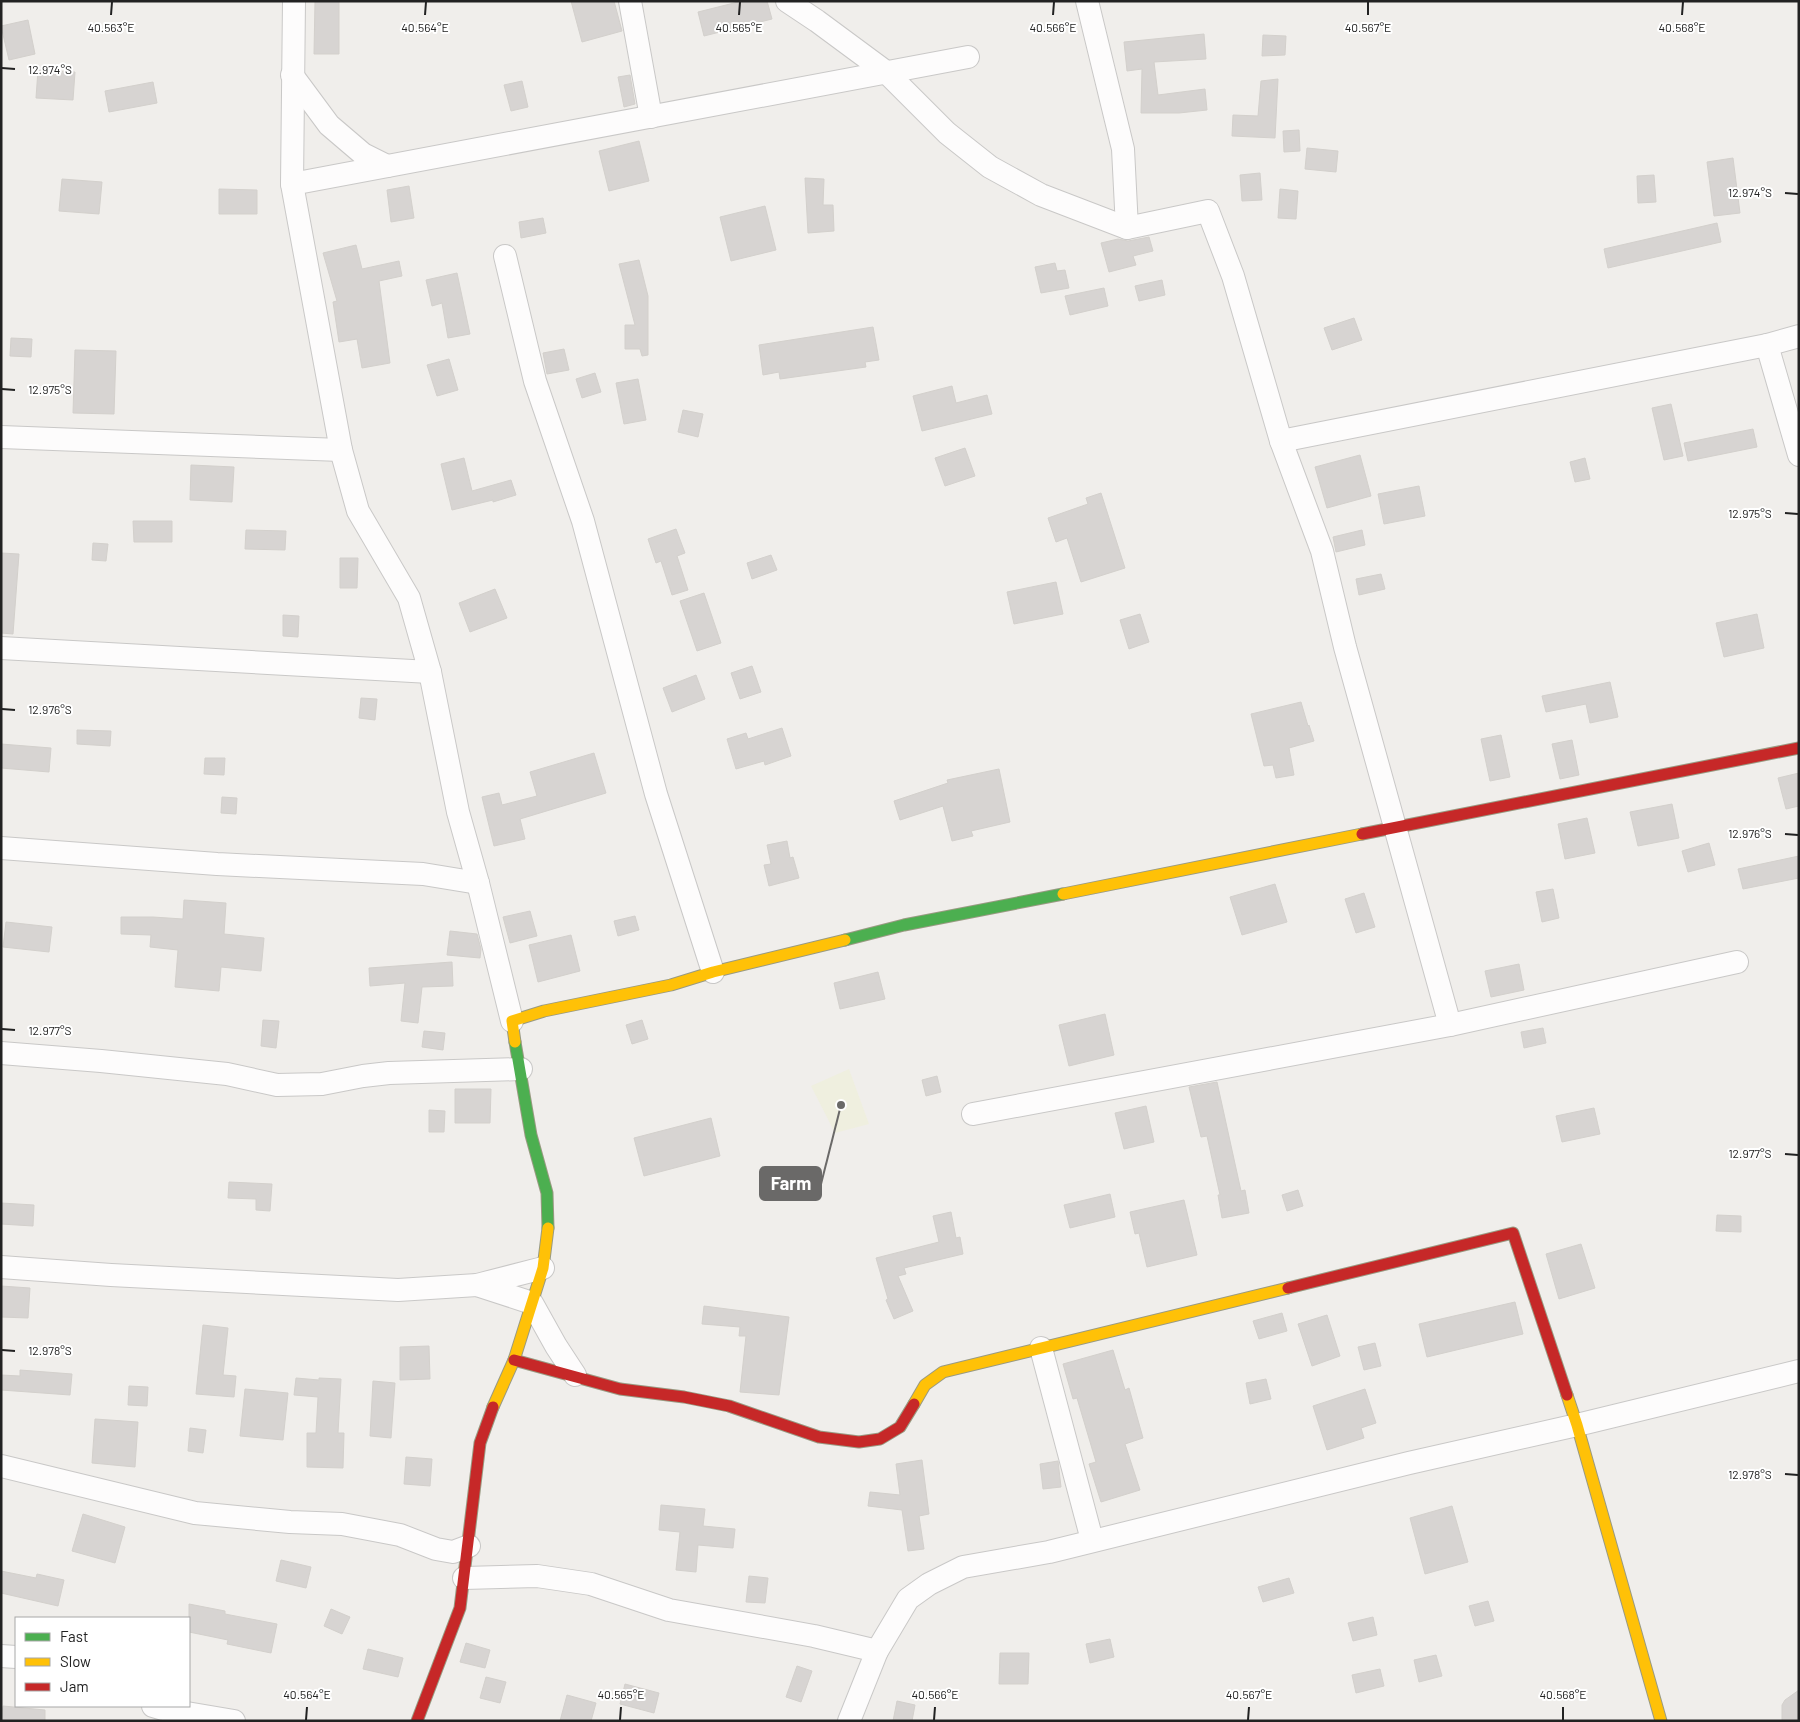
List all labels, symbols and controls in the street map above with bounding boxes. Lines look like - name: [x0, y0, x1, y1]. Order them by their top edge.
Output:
- text: 40.563°E: [87, 20, 135, 34]
- text: 40.564°E: [401, 20, 449, 34]
- text: 40.565°E: [715, 20, 763, 34]
- text: 40.566°E: [1029, 20, 1077, 34]
- text: 40.567°E: [1345, 20, 1391, 34]
- text: 40.568°E: [1658, 20, 1706, 34]
- text: 12.974°S: [28, 62, 72, 76]
- text: 12.974°S: [1728, 185, 1772, 199]
- text: 12.975°S: [28, 382, 72, 396]
- text: 12.975°S: [1728, 506, 1772, 520]
- text: 12.976°S: [28, 702, 72, 716]
- text: 12.976°S: [1728, 826, 1772, 840]
- text: 12.977°S: [28, 1023, 72, 1037]
- text: 12.977°S: [1728, 1146, 1772, 1160]
- callout: Farm: [760, 1167, 821, 1200]
- text: Farm: [771, 1172, 811, 1194]
- text: 12.978°S: [28, 1343, 72, 1357]
- text: 12.978°S: [1728, 1467, 1772, 1481]
- legend: [15, 1617, 190, 1707]
- text: Fast: [60, 1627, 88, 1645]
- text: Slow: [60, 1652, 91, 1670]
- text: Jam: [60, 1677, 89, 1695]
- text: 40.564°E: [283, 1687, 331, 1701]
- text: 40.565°E: [597, 1687, 645, 1701]
- text: 40.566°E: [911, 1687, 959, 1701]
- text: 40.567°E: [1226, 1687, 1272, 1701]
- text: 40.568°E: [1539, 1687, 1587, 1701]

